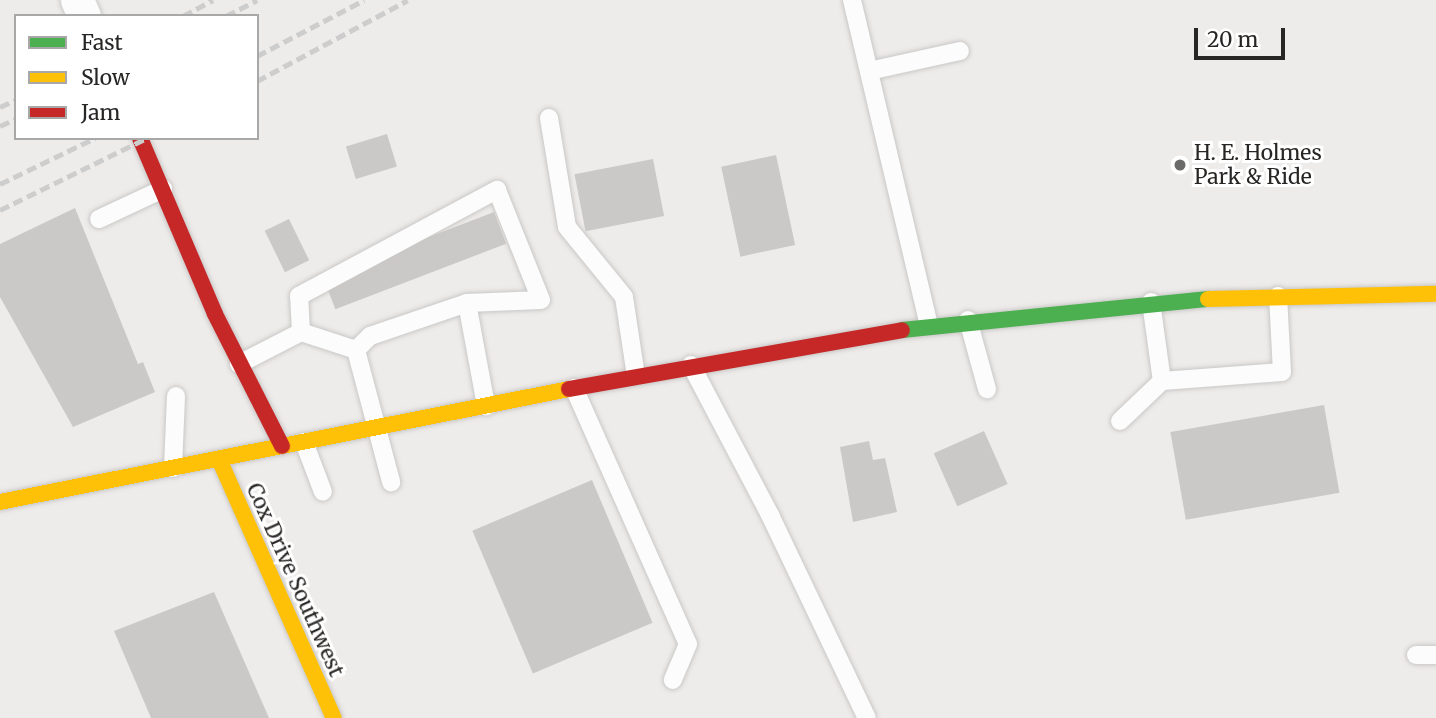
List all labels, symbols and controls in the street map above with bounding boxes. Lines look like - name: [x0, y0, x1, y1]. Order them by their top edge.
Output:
- legend: [14, 14, 259, 140]
- scale bar: [1198, 14, 1289, 58]
- text: 20 m: [1207, 26, 1258, 53]
- text: Fast: [81, 29, 123, 56]
- text: Slow: [81, 64, 130, 91]
- text: Jam: [81, 99, 120, 126]
- place label: H. E. Holmes Park & Ride: [1194, 140, 1322, 190]
- marker: H. E. Holmes Park & Ride: [1172, 157, 1188, 173]
- street label: Cox Drive Southwest: [241, 479, 349, 681]

